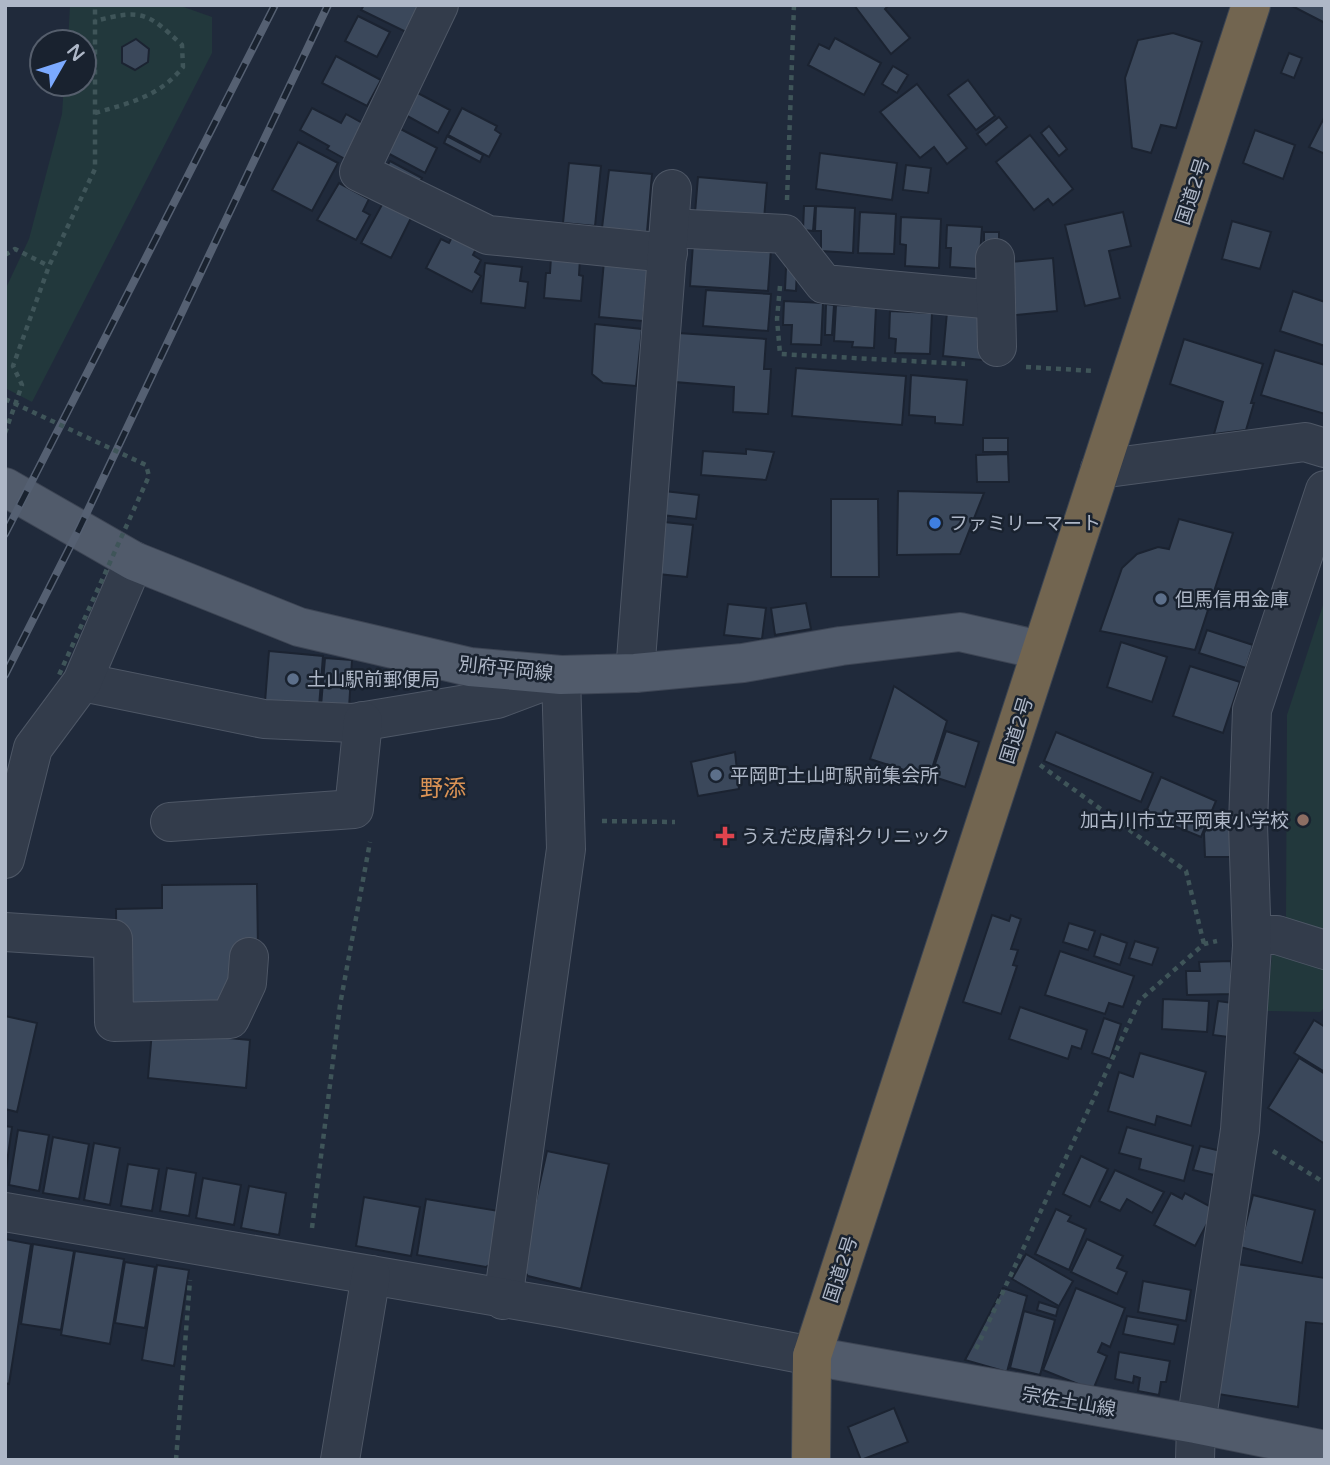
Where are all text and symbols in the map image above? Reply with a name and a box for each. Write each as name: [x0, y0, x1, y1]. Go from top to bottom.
north arrow: [28, 28, 98, 98]
text: N: [62, 40, 89, 66]
street label: 国道2号: [1172, 155, 1214, 227]
place label: ファミリーマート: [949, 513, 1101, 535]
marker: ファミリーマート: [927, 515, 943, 531]
place label: 但馬信用金庫: [1175, 589, 1289, 611]
marker: 但馬信用金庫: [1153, 591, 1169, 607]
street label: 別府平岡線: [457, 653, 554, 685]
place label: 土山駅前郵便局: [307, 669, 440, 691]
marker: 土山駅前郵便局: [285, 671, 301, 687]
street label: 国道2号: [996, 694, 1038, 766]
place label: 平岡町土山町駅前集会所: [730, 765, 939, 787]
marker: 平岡町土山町駅前集会所: [708, 767, 724, 783]
district label: 野添: [420, 775, 466, 803]
place label: 加古川市立平岡東小学校: [1080, 810, 1289, 832]
marker: 加古川市立平岡東小学校: [1295, 812, 1311, 828]
marker: うえだ皮膚科クリニック: [715, 826, 735, 846]
place label: うえだ皮膚科クリニック: [741, 826, 950, 848]
street label: 国道2号: [820, 1233, 862, 1305]
street label: 宗佐土山線: [1020, 1383, 1118, 1421]

